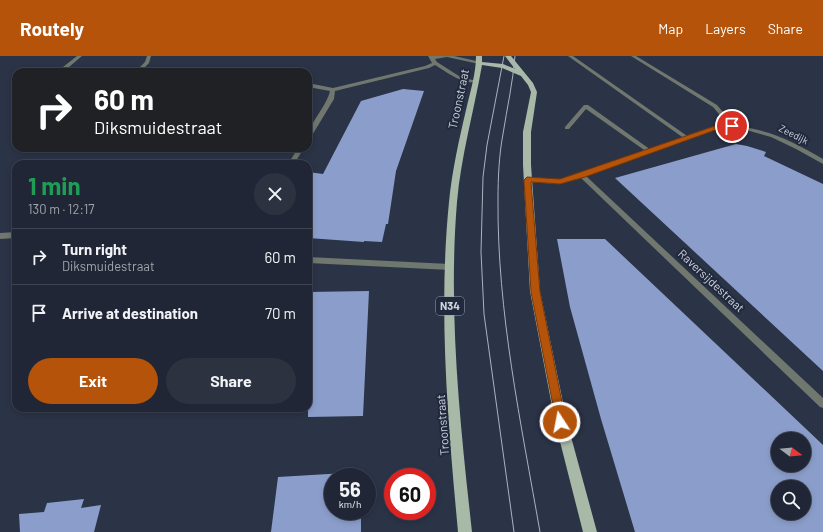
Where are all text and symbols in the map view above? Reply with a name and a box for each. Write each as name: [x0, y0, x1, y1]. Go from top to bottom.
text: Routely: [20, 17, 84, 40]
text: Map: [658, 20, 683, 37]
text: Layers: [705, 20, 746, 37]
text: Share: [768, 20, 803, 37]
street label: Troonstraat: [445, 67, 471, 130]
text: 60 m: [94, 82, 154, 116]
icon: right: [28, 84, 80, 136]
pin: [715, 109, 749, 143]
icon: arrive: [721, 115, 743, 137]
text: Diksmuidestraat: [94, 116, 222, 138]
street label: Zeedijk: [777, 121, 811, 147]
text: 1 min: [28, 171, 81, 200]
button: close: [254, 173, 296, 215]
text: 130 m · 12:17: [28, 201, 95, 217]
text: Turn right: [62, 240, 127, 258]
icon: right: [28, 246, 50, 268]
street label: Raversijdestraat: [676, 246, 748, 314]
text: 60 m: [264, 248, 296, 266]
text: Diksmuidestraat: [62, 258, 155, 274]
road number: N34: [436, 297, 464, 315]
icon: arrive: [28, 302, 50, 324]
text: Arrive at destination: [62, 304, 198, 322]
text: 70 m: [265, 304, 296, 322]
button: Exit: [28, 358, 158, 404]
button: Share: [166, 358, 296, 404]
street label: Troonstraat: [433, 394, 451, 456]
position arrow: [539, 401, 581, 443]
north arrow: [771, 432, 811, 472]
map controls: [771, 432, 811, 520]
speed limit sign: 60: [384, 468, 436, 520]
text: 56: [339, 477, 361, 501]
button: search: [771, 480, 811, 520]
text: km/h: [339, 498, 361, 510]

